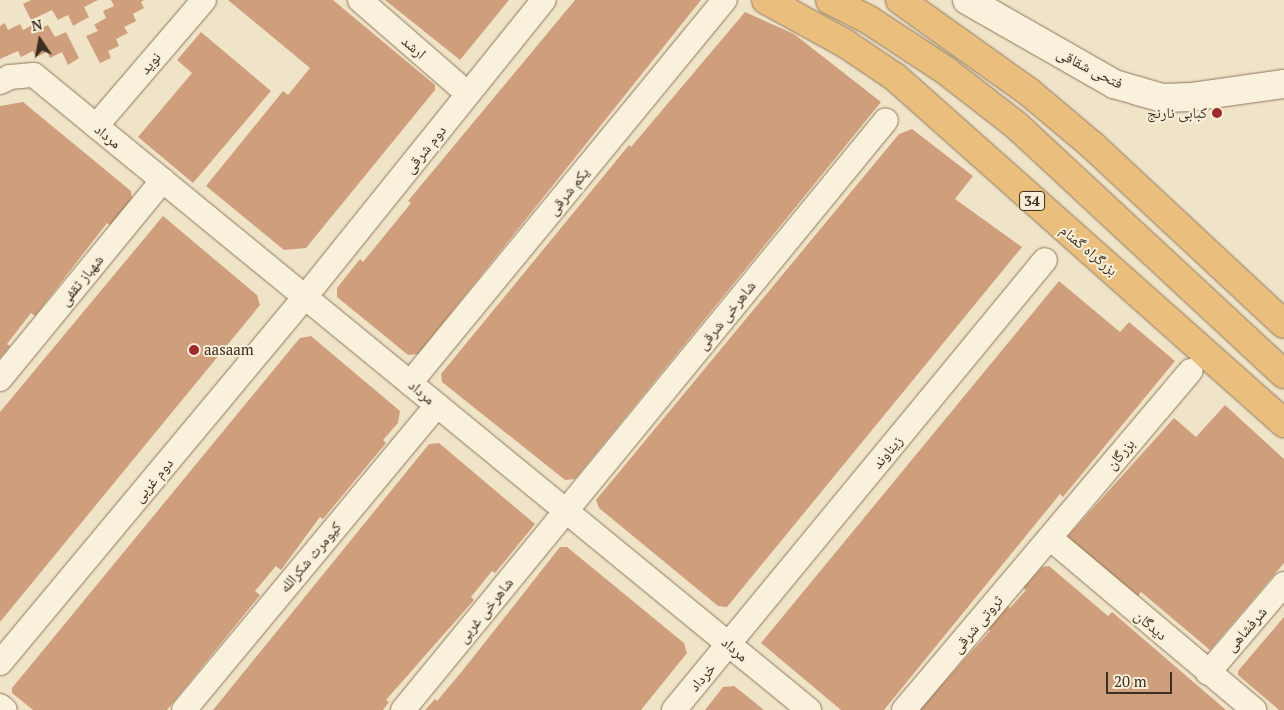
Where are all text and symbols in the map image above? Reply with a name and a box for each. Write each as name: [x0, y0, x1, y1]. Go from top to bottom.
text: N: [30, 14, 44, 35]
north arrow: [15, 15, 65, 65]
street label: ارشد: [398, 32, 430, 62]
street label: فتحی شقاقی: [1054, 44, 1126, 92]
street label: نوید: [136, 48, 164, 78]
place label: کبابی نارنج: [1147, 104, 1207, 122]
marker: کبابی نارنج: [1211, 107, 1223, 119]
street label: مرداد: [91, 120, 125, 152]
street label: دوم شرقی: [400, 121, 450, 177]
street label: یکم شرقی: [543, 164, 593, 218]
road number: 34: [1018, 190, 1046, 212]
street label: بزرگراه گمنام: [1057, 221, 1121, 279]
street label: شهباز ثقفی: [55, 251, 107, 309]
street label: شاهرخی شرقی: [693, 277, 759, 353]
place label: aasaam: [204, 341, 254, 359]
marker: aasaam: [188, 344, 200, 356]
street label: مرداد: [405, 376, 439, 408]
street label: زیناوند: [868, 432, 906, 472]
street label: بزرگان: [1102, 435, 1138, 473]
street label: دوم غربی: [129, 454, 177, 506]
street label: کیومرث شکرالله: [275, 518, 345, 596]
street label: شاهرخی غربی: [453, 574, 517, 646]
street label: ثروتی شرقی: [948, 591, 1006, 657]
street label: شرفشاهی: [1222, 603, 1270, 655]
street label: دیدگان: [1131, 606, 1171, 644]
street label: مرداد: [718, 633, 752, 665]
street label: خرداد: [685, 659, 719, 695]
scale bar: [1109, 662, 1175, 694]
text: 20 m: [1114, 671, 1147, 691]

